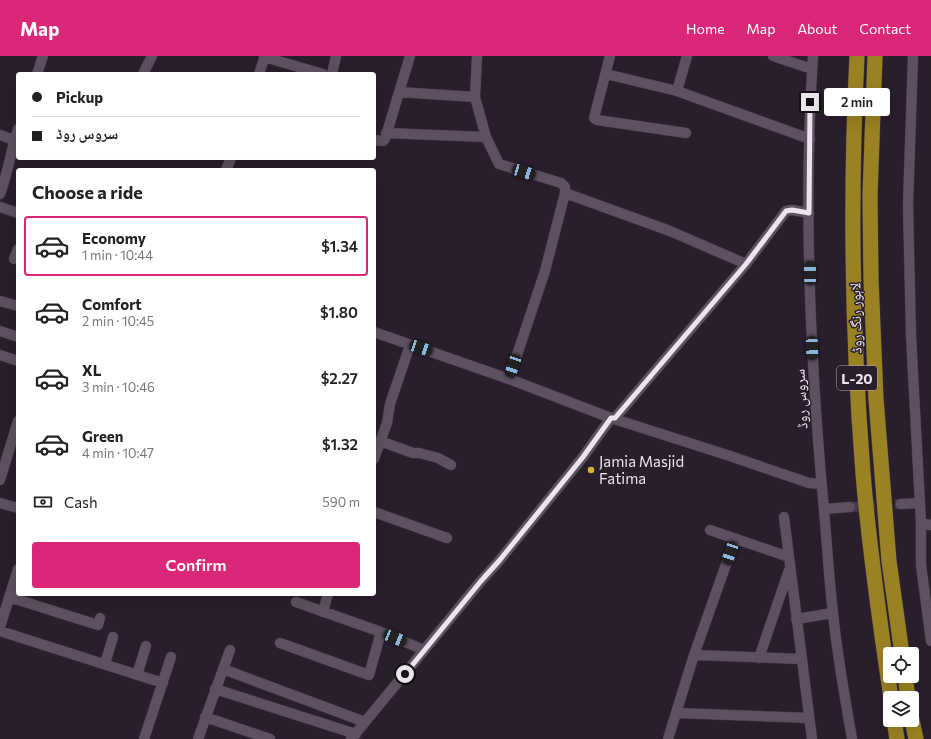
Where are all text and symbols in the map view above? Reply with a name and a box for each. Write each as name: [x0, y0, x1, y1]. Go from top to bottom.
text: Map: [20, 17, 59, 40]
text: Home: [686, 20, 725, 37]
text: Map: [747, 20, 775, 37]
text: About: [797, 20, 837, 37]
text: Contact: [859, 20, 911, 37]
text: Pickup: [56, 88, 103, 106]
callout: 2 min: [824, 88, 890, 116]
route end: [801, 93, 819, 111]
text: 2 min: [841, 94, 873, 110]
text: سروس روڈ: [56, 124, 118, 142]
car: [511, 163, 537, 181]
text: Choose a ride: [32, 181, 143, 203]
icon: car: [34, 228, 70, 264]
text: Economy: [82, 229, 146, 247]
text: $1.34: [321, 237, 358, 255]
text: 1 min · 10:44: [82, 247, 153, 263]
car: [804, 261, 816, 285]
street label: لاہور رنگ روڈ: [845, 282, 866, 354]
icon: car: [34, 294, 70, 330]
text: Comfort: [82, 295, 142, 313]
text: $1.80: [320, 303, 358, 321]
text: 2 min · 10:45: [82, 313, 154, 329]
car: [806, 336, 818, 360]
car: [408, 339, 434, 357]
car: [503, 353, 523, 379]
icon: car: [34, 360, 70, 396]
text: XL: [82, 361, 101, 379]
road number: L-20: [837, 366, 877, 390]
street label: سروس روڈ: [789, 368, 813, 429]
text: $2.27: [321, 369, 358, 387]
text: 3 min · 10:46: [82, 379, 155, 395]
icon: car: [34, 426, 70, 462]
text: Green: [82, 427, 123, 445]
text: $1.32: [322, 435, 358, 453]
text: 4 min · 10:47: [82, 445, 154, 461]
place label: Jamia Masjid Fatima: [599, 452, 684, 487]
marker: Jamia Masjid Fatima: [586, 465, 596, 475]
icon: cash: [32, 491, 54, 513]
text: Cash: [64, 493, 98, 511]
text: 590 m: [322, 494, 360, 510]
car: [720, 540, 740, 566]
button: Confirm: [32, 542, 360, 588]
car: [382, 628, 408, 648]
map controls: [883, 647, 919, 727]
button: locate: [883, 647, 919, 683]
route start: [396, 665, 414, 683]
button: layers: [883, 691, 919, 727]

